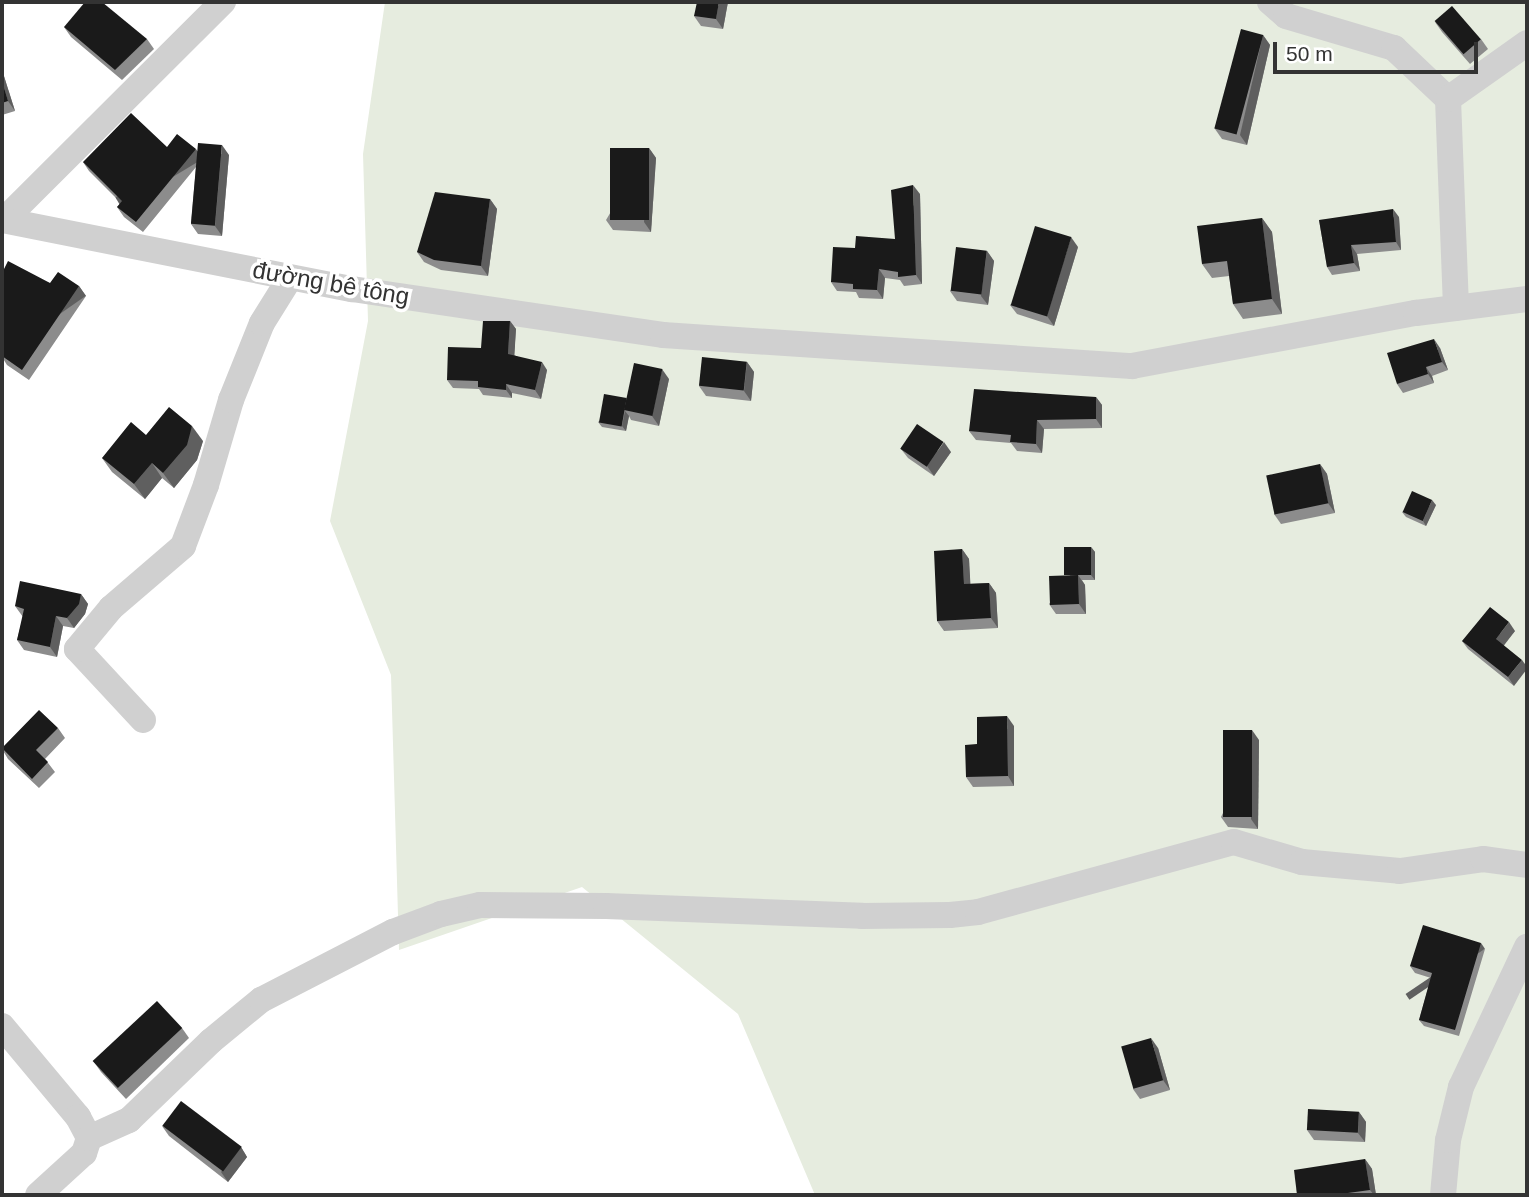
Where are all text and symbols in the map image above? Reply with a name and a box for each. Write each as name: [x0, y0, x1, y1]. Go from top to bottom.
scale bar: [1277, 28, 1482, 72]
text: 50 m: [1286, 42, 1333, 65]
street label: đường bê tông: [250, 255, 412, 311]

